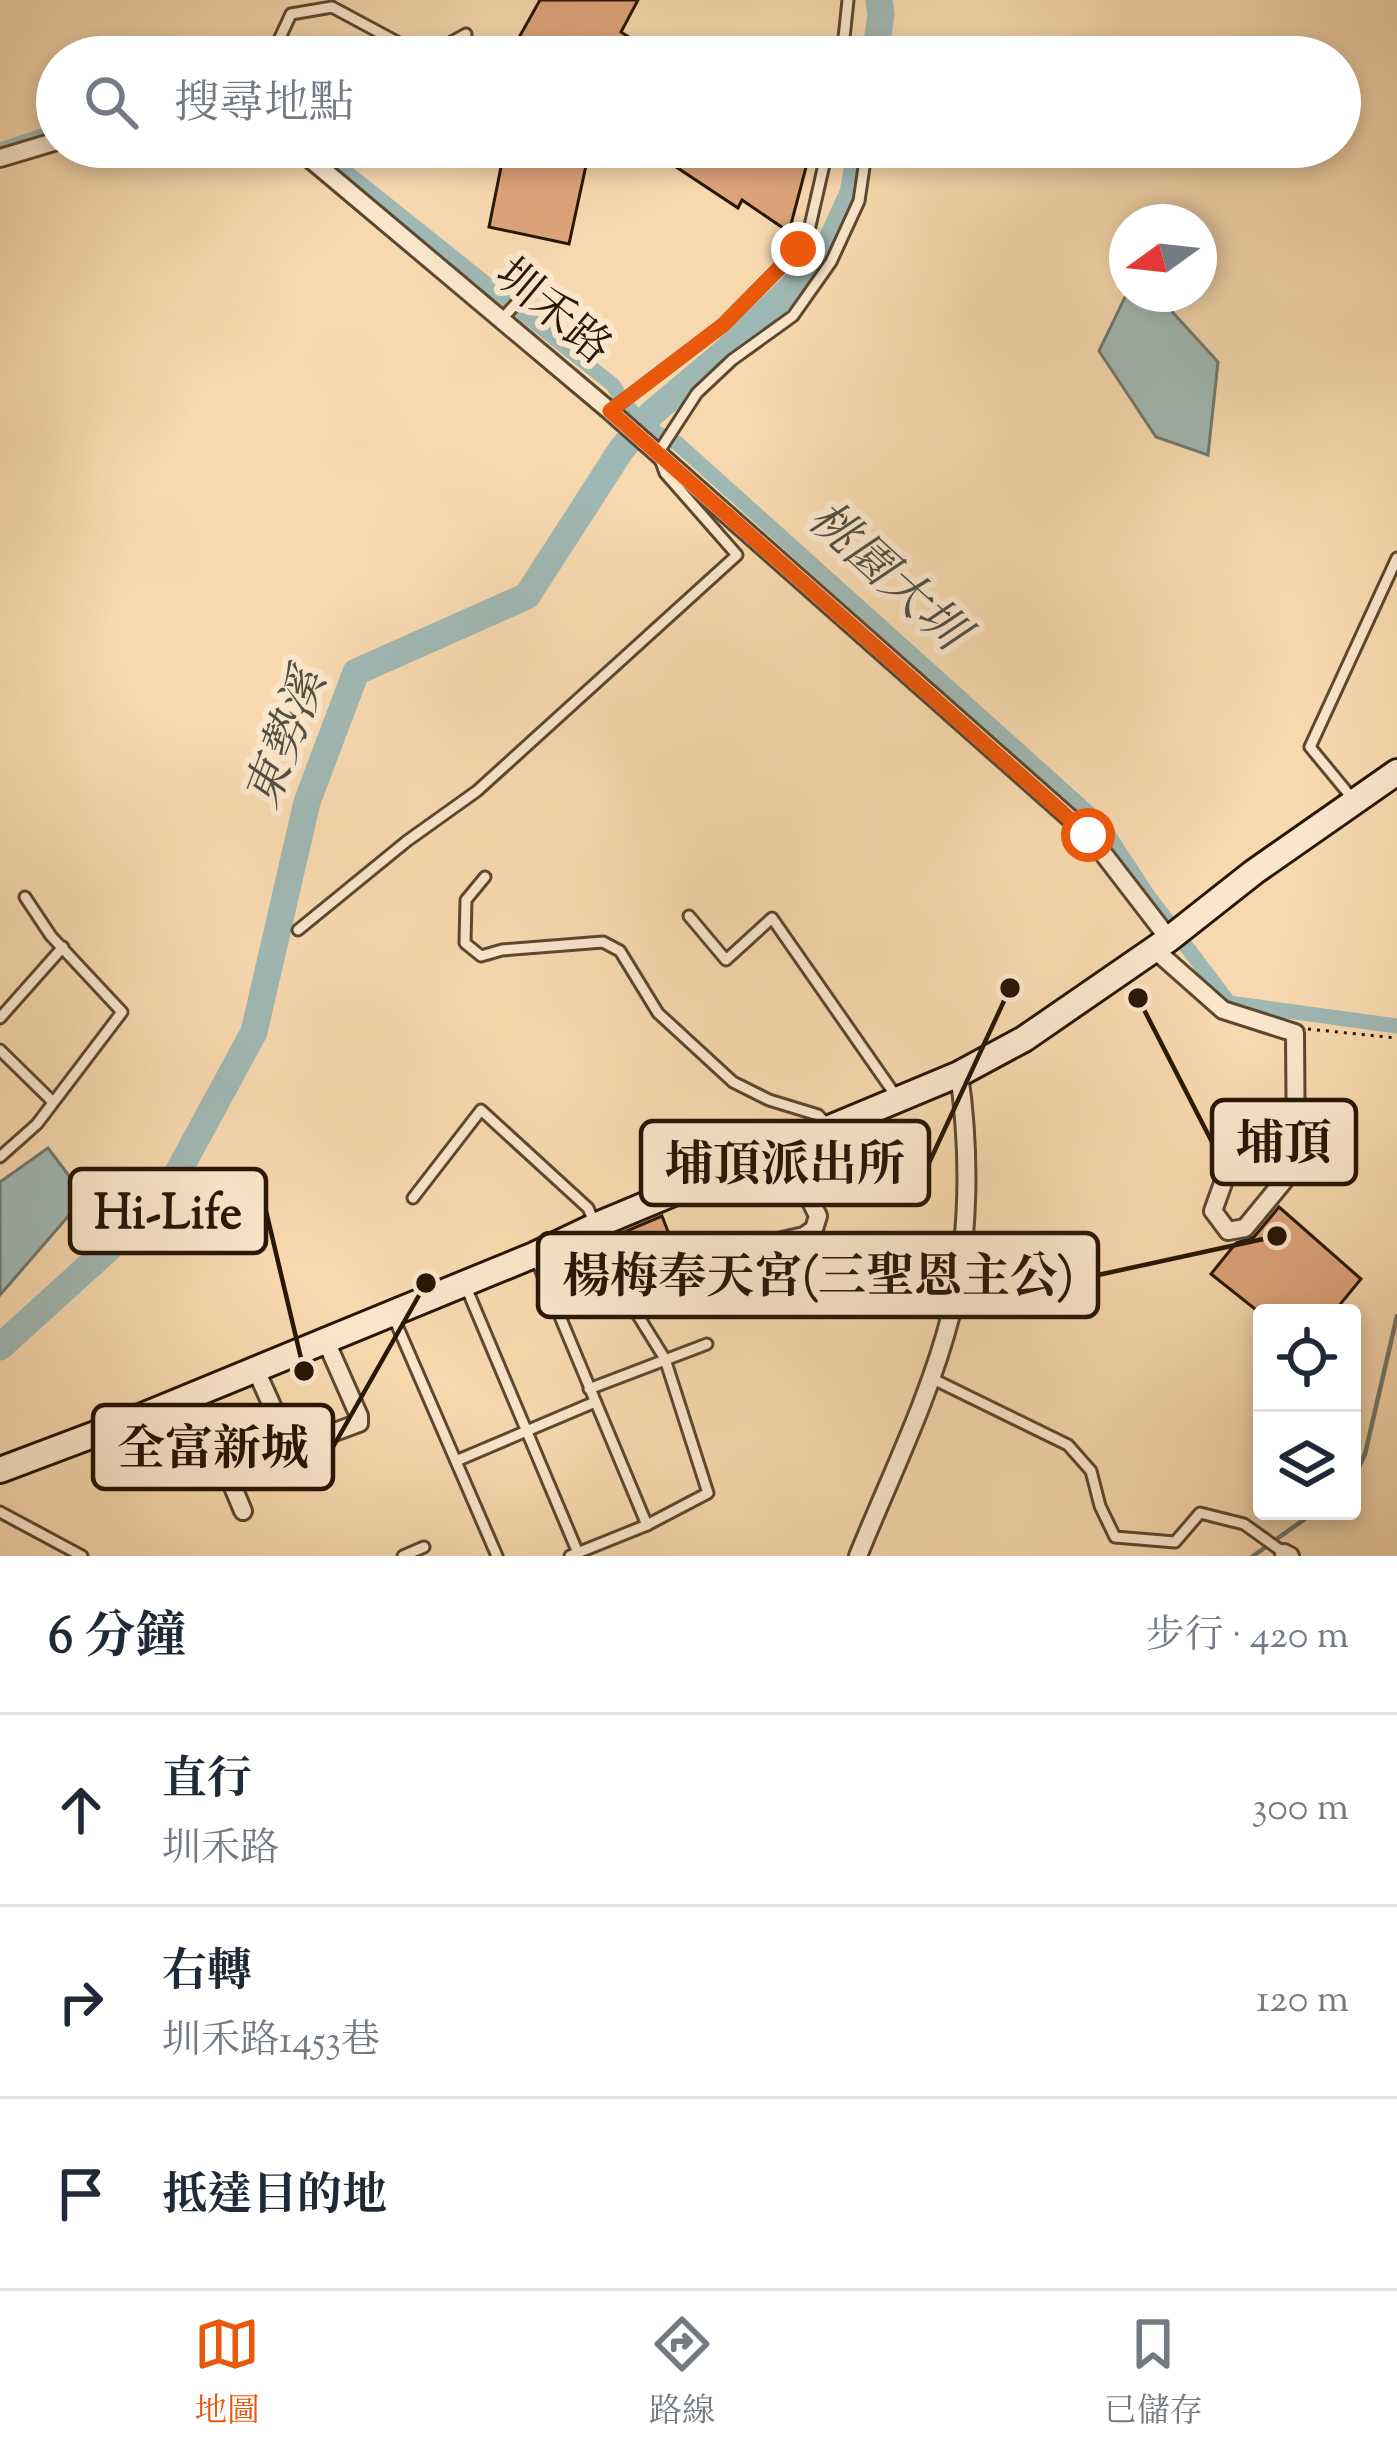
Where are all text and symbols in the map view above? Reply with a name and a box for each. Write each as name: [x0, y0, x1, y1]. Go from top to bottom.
search box: [36, 36, 1361, 168]
icon: search: [78, 69, 144, 135]
text: 搜尋地點: [174, 74, 354, 139]
north arrow: [1109, 204, 1217, 312]
route end: [771, 222, 825, 276]
street label: 圳禾路: [478, 246, 624, 382]
water label: 桃園大圳: [791, 488, 985, 673]
water label: 東勢溪: [231, 656, 349, 820]
route start: [1061, 808, 1115, 862]
callout: 埔頂: [1212, 1100, 1356, 1184]
text: 埔頂: [1236, 1113, 1332, 1182]
callout: 埔頂派出所: [641, 1121, 929, 1205]
text: 埔頂派出所: [665, 1134, 905, 1203]
callout: Hi-Life: [70, 1169, 266, 1253]
text: Hi-Life: [94, 1182, 242, 1251]
callout: 楊梅奉天宮(三聖恩主公): [538, 1233, 1098, 1317]
text: 楊梅奉天宮(三聖恩主公): [562, 1246, 1074, 1315]
map controls: [1253, 1304, 1361, 1520]
button: locate: [1253, 1304, 1361, 1412]
callout: 全富新城: [93, 1405, 333, 1489]
button: layers: [1253, 1412, 1361, 1520]
text: 全富新城: [117, 1418, 309, 1487]
text: 6 分鐘: [48, 1603, 186, 1676]
text: 步行 · 420 m: [1145, 1610, 1349, 1666]
text: 直行: [162, 1750, 252, 1815]
icon: ahead: [48, 1777, 114, 1843]
text: 300 m: [1252, 1782, 1349, 1838]
text: 圳禾路: [162, 1823, 279, 1879]
text: 右轉: [162, 1942, 252, 2007]
icon: right: [48, 1969, 114, 2035]
text: 120 m: [1256, 1974, 1349, 2030]
text: 圳禾路1453巷: [162, 2015, 380, 2071]
icon: arrive: [48, 2161, 114, 2227]
text: 抵達目的地: [162, 2166, 387, 2231]
tab: 地圖: [194, 2311, 260, 2437]
tab: 路線: [649, 2311, 715, 2437]
tab: 已儲存: [1104, 2311, 1203, 2437]

